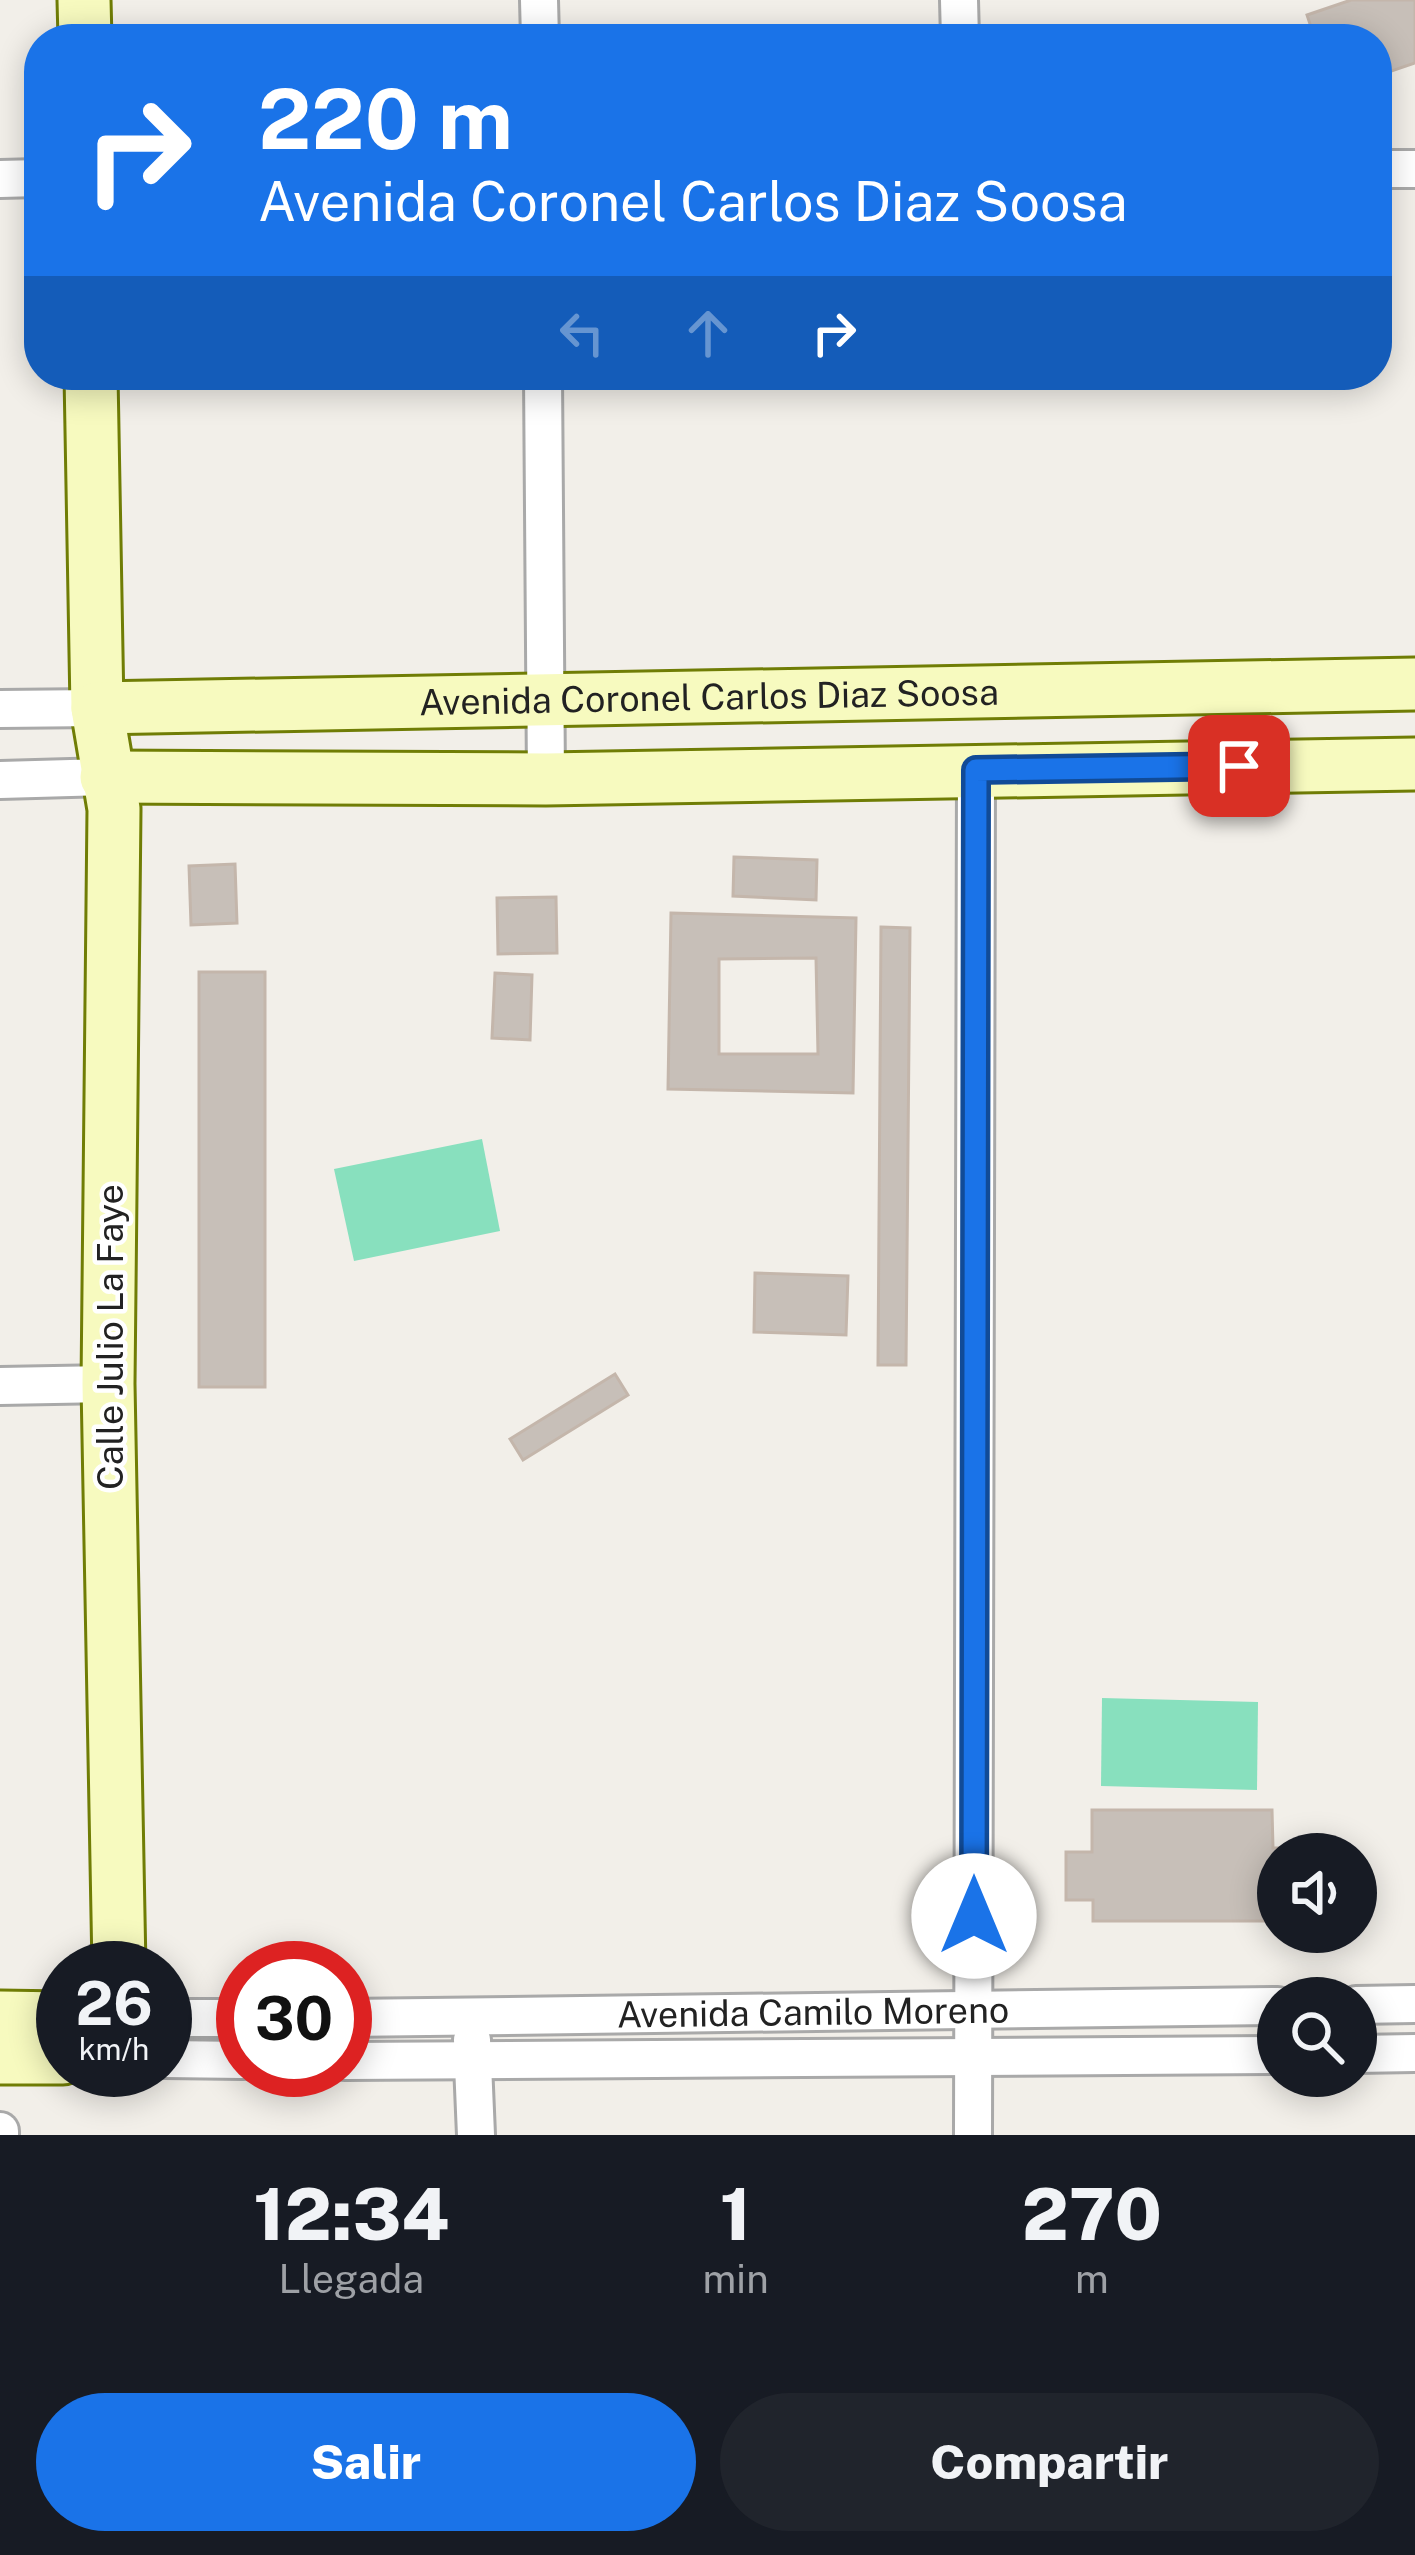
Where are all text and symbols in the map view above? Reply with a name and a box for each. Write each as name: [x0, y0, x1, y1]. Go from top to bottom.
text: 220 m: [258, 69, 513, 168]
icon: right: [60, 72, 216, 228]
text: Avenida Coronel Carlos Diaz Soosa: [258, 170, 1128, 233]
icon: left: [549, 300, 615, 366]
icon: ahead: [675, 300, 741, 366]
icon: right: [801, 300, 867, 366]
street label: Avenida Coronel Carlos Diaz Soosa: [419, 671, 999, 723]
pin: [1188, 715, 1290, 817]
icon: arrive: [1206, 733, 1272, 799]
street label: Calle Julio La Faye: [89, 1184, 131, 1490]
map controls: [1257, 1833, 1377, 2097]
button: sound: [1257, 1833, 1377, 1953]
position arrow: [911, 1853, 1037, 1979]
speed limit sign: 30: [216, 1941, 372, 2097]
text: 26: [75, 1968, 153, 2039]
button: search: [1257, 1977, 1377, 2097]
street label: Avenida Camilo Moreno: [616, 1988, 1009, 2036]
text: km/h: [79, 2031, 149, 2067]
text: 12:34: [253, 2172, 449, 2256]
text: 1: [720, 2172, 751, 2256]
text: 270: [1022, 2172, 1162, 2256]
text: Llegada: [279, 2256, 424, 2302]
text: min: [703, 2256, 769, 2302]
text: m: [1075, 2256, 1109, 2302]
button: Salir: [36, 2393, 696, 2531]
button: Compartir: [720, 2393, 1379, 2531]

